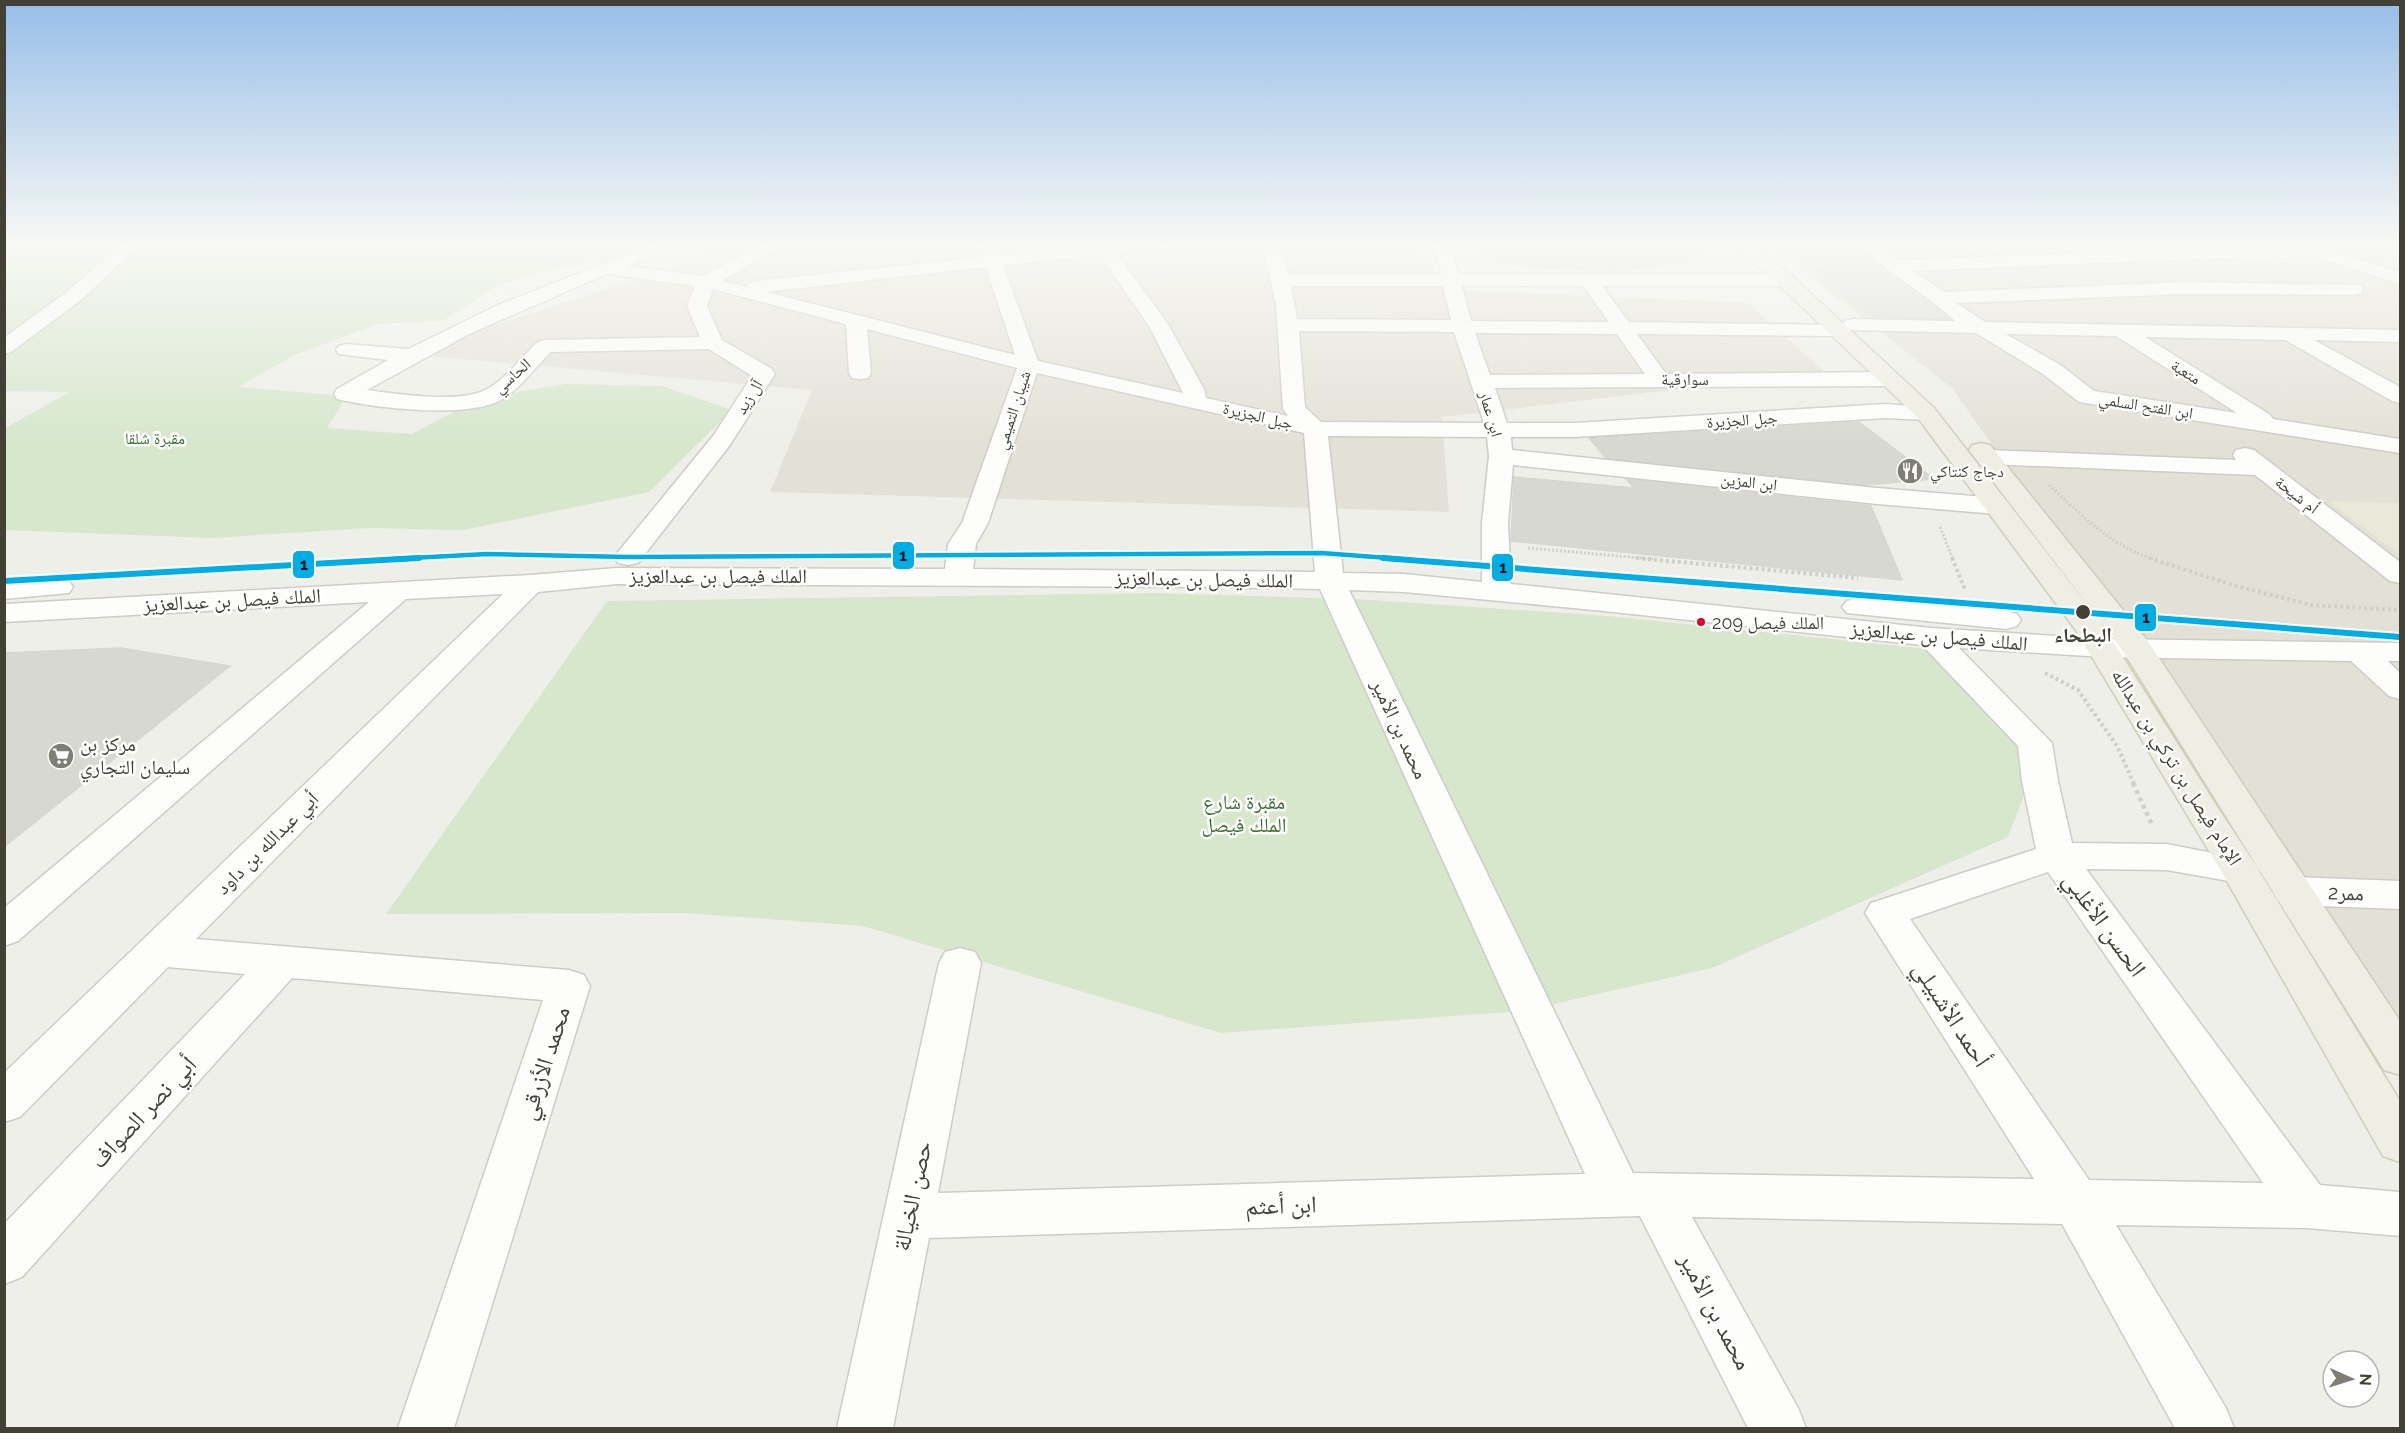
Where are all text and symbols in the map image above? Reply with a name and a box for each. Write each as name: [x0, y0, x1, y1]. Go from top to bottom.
street label: الحاسي: [490, 354, 537, 400]
street label: متعبة: [2168, 356, 2204, 388]
street label: شيبان التميمي: [991, 368, 1038, 453]
street label: سوارقية: [1661, 370, 1709, 389]
street label: آل زيد: [731, 376, 768, 418]
street label: ابن عمار: [1474, 388, 1507, 439]
street label: ابن الفتح السلمي: [2097, 389, 2194, 426]
street label: جبل الجزيرة: [1221, 399, 1295, 434]
street label: جبل الجزيرة: [1706, 408, 1778, 433]
park label: مقبرة شلقا: [125, 429, 185, 448]
restaurant icon: دجاج كنتاكي: [1895, 456, 1925, 486]
place label: دجاج كنتاكي: [1930, 462, 2004, 484]
street label: ابن المزين: [1720, 470, 1778, 495]
street label: أم شيحة: [2271, 472, 2323, 519]
line badge: 1: [892, 541, 915, 570]
text: 1: [899, 546, 907, 565]
line badge: 1: [292, 550, 315, 579]
line badge: 1: [1491, 553, 1514, 582]
text: 1: [300, 555, 308, 574]
text: 1: [1499, 558, 1507, 577]
street label: الملك فيصل بن عبدالعزيز: [628, 564, 807, 588]
street label: الملك فيصل بن عبدالعزيز: [1114, 565, 1293, 593]
street label: الملك فيصل بن عبدالعزيز: [141, 583, 322, 617]
marker: البطحاء: [2074, 603, 2092, 621]
line badge: 1: [2134, 603, 2157, 632]
text: 1: [2142, 608, 2150, 627]
place label: الملك فيصل 209: [1712, 612, 1824, 634]
marker: الملك فيصل 209: [1695, 616, 1707, 628]
street label: الملك فيصل بن عبدالعزيز: [1848, 616, 2029, 656]
place label: البطحاء: [2054, 623, 2112, 647]
street label: الإمام فيصل بن تركي بن عبدالله: [2103, 664, 2247, 872]
street label: محمد بن الأمير: [1366, 674, 1434, 783]
place label: مركز بن سليمان التجاري: [80, 732, 190, 783]
supermarket icon: مركز بن سليمان التجاري: [46, 741, 76, 771]
street label: أبي عبدالله بن داود: [211, 787, 326, 902]
park label: مقبرة شارع الملك فيصل: [1202, 790, 1286, 837]
street label: الحسن الأغلبي: [2053, 866, 2153, 985]
street label: ممر2: [2328, 880, 2364, 906]
street label: أحمد الأشبيلي: [1903, 956, 1997, 1075]
street label: محمد الأزرقي: [512, 1003, 581, 1125]
street label: أبي نصر الصواف: [84, 1050, 206, 1178]
street label: حصن الخيالة: [886, 1138, 938, 1254]
street label: ابن أعثم: [1245, 1189, 1317, 1223]
street label: محمد بن الأمير: [1673, 1247, 1759, 1375]
north arrow: [2321, 1349, 2381, 1409]
text: N: [2356, 1373, 2375, 1386]

